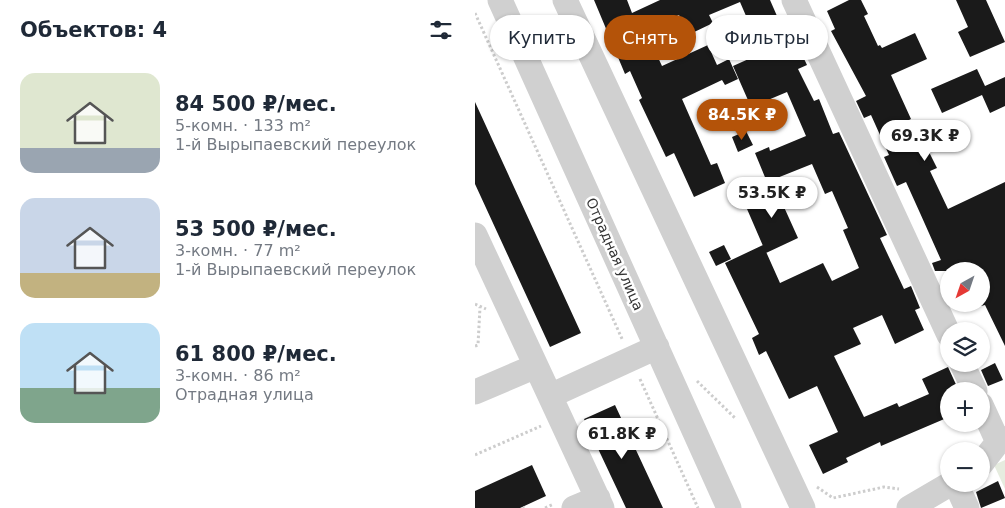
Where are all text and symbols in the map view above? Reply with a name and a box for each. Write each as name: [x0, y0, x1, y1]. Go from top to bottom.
chip: Купить: [490, 15, 594, 60]
chip: Снять: [604, 15, 696, 60]
chip: Фильтры: [706, 15, 828, 60]
icon: filters: [427, 16, 455, 44]
text: Объектов: 4: [20, 18, 167, 42]
text: 84 500 ₽/мес.: [175, 92, 337, 116]
icon: home: [60, 93, 120, 153]
pin: 84.5K ₽: [696, 98, 788, 141]
text: 84.5K ₽: [708, 105, 776, 124]
text: 5-комн. · 133 m²: [175, 116, 311, 135]
pin: 69.3K ₽: [879, 120, 971, 162]
text: 69.3K ₽: [891, 126, 959, 145]
text: 1-й Вырыпаевский переулок: [175, 135, 416, 154]
pin: 53.5K ₽: [726, 176, 818, 219]
text: 53.5K ₽: [738, 183, 806, 202]
street label: Отрадная улица: [583, 195, 647, 313]
text: 53 500 ₽/мес.: [175, 217, 337, 241]
icon: home: [60, 218, 120, 278]
text: 3-комн. · 77 m²: [175, 241, 301, 260]
text: 1-й Вырыпаевский переулок: [175, 260, 416, 279]
north arrow: [940, 262, 990, 312]
map controls: [940, 262, 990, 492]
button: layers: [940, 322, 990, 372]
text: 61 800 ₽/мес.: [175, 342, 337, 366]
icon: home: [60, 343, 120, 403]
text: 3-комн. · 86 m²: [175, 366, 301, 385]
button: +: [940, 382, 990, 432]
text: Отрадная улица: [175, 385, 314, 404]
pin: 61.8K ₽: [576, 418, 668, 460]
text: 61.8K ₽: [588, 424, 656, 443]
button: −: [940, 442, 990, 492]

